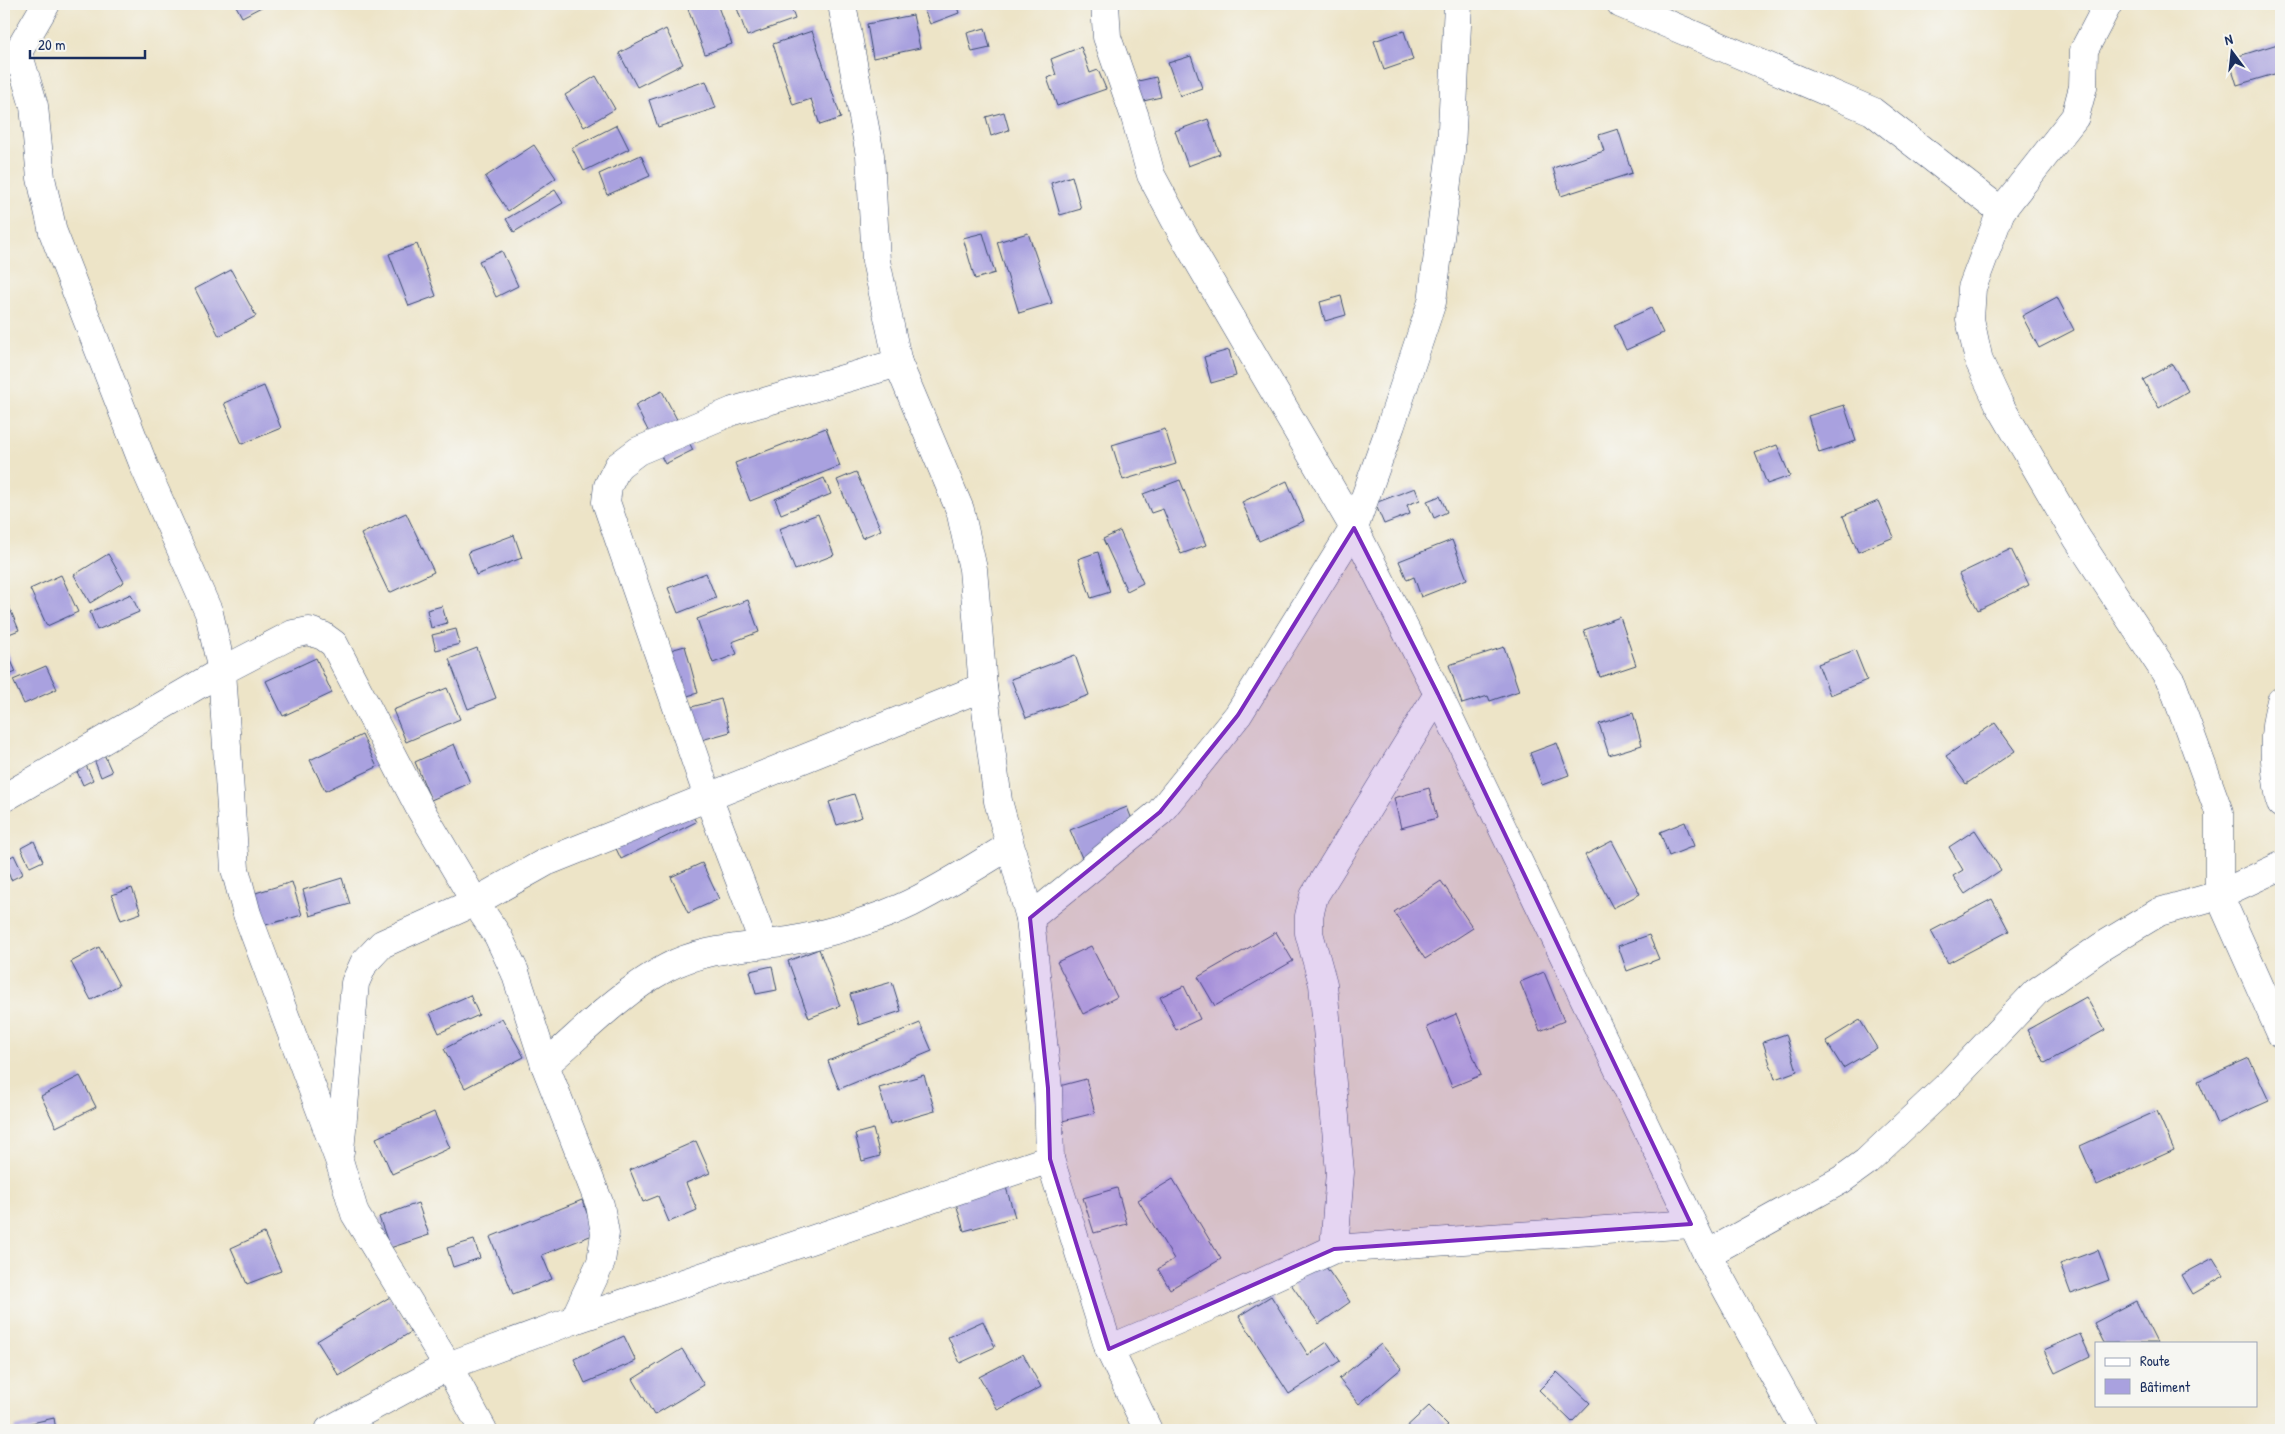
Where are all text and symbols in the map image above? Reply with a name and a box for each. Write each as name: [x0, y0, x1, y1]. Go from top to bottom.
scale bar: [30, 28, 145, 60]
north arrow: [2208, 28, 2258, 78]
text: N: [2222, 29, 2235, 49]
text: 20 m: [38, 34, 65, 55]
legend: [2095, 1342, 2258, 1406]
text: Route: [2140, 1350, 2170, 1371]
text: Bâtiment: [2140, 1376, 2191, 1397]

